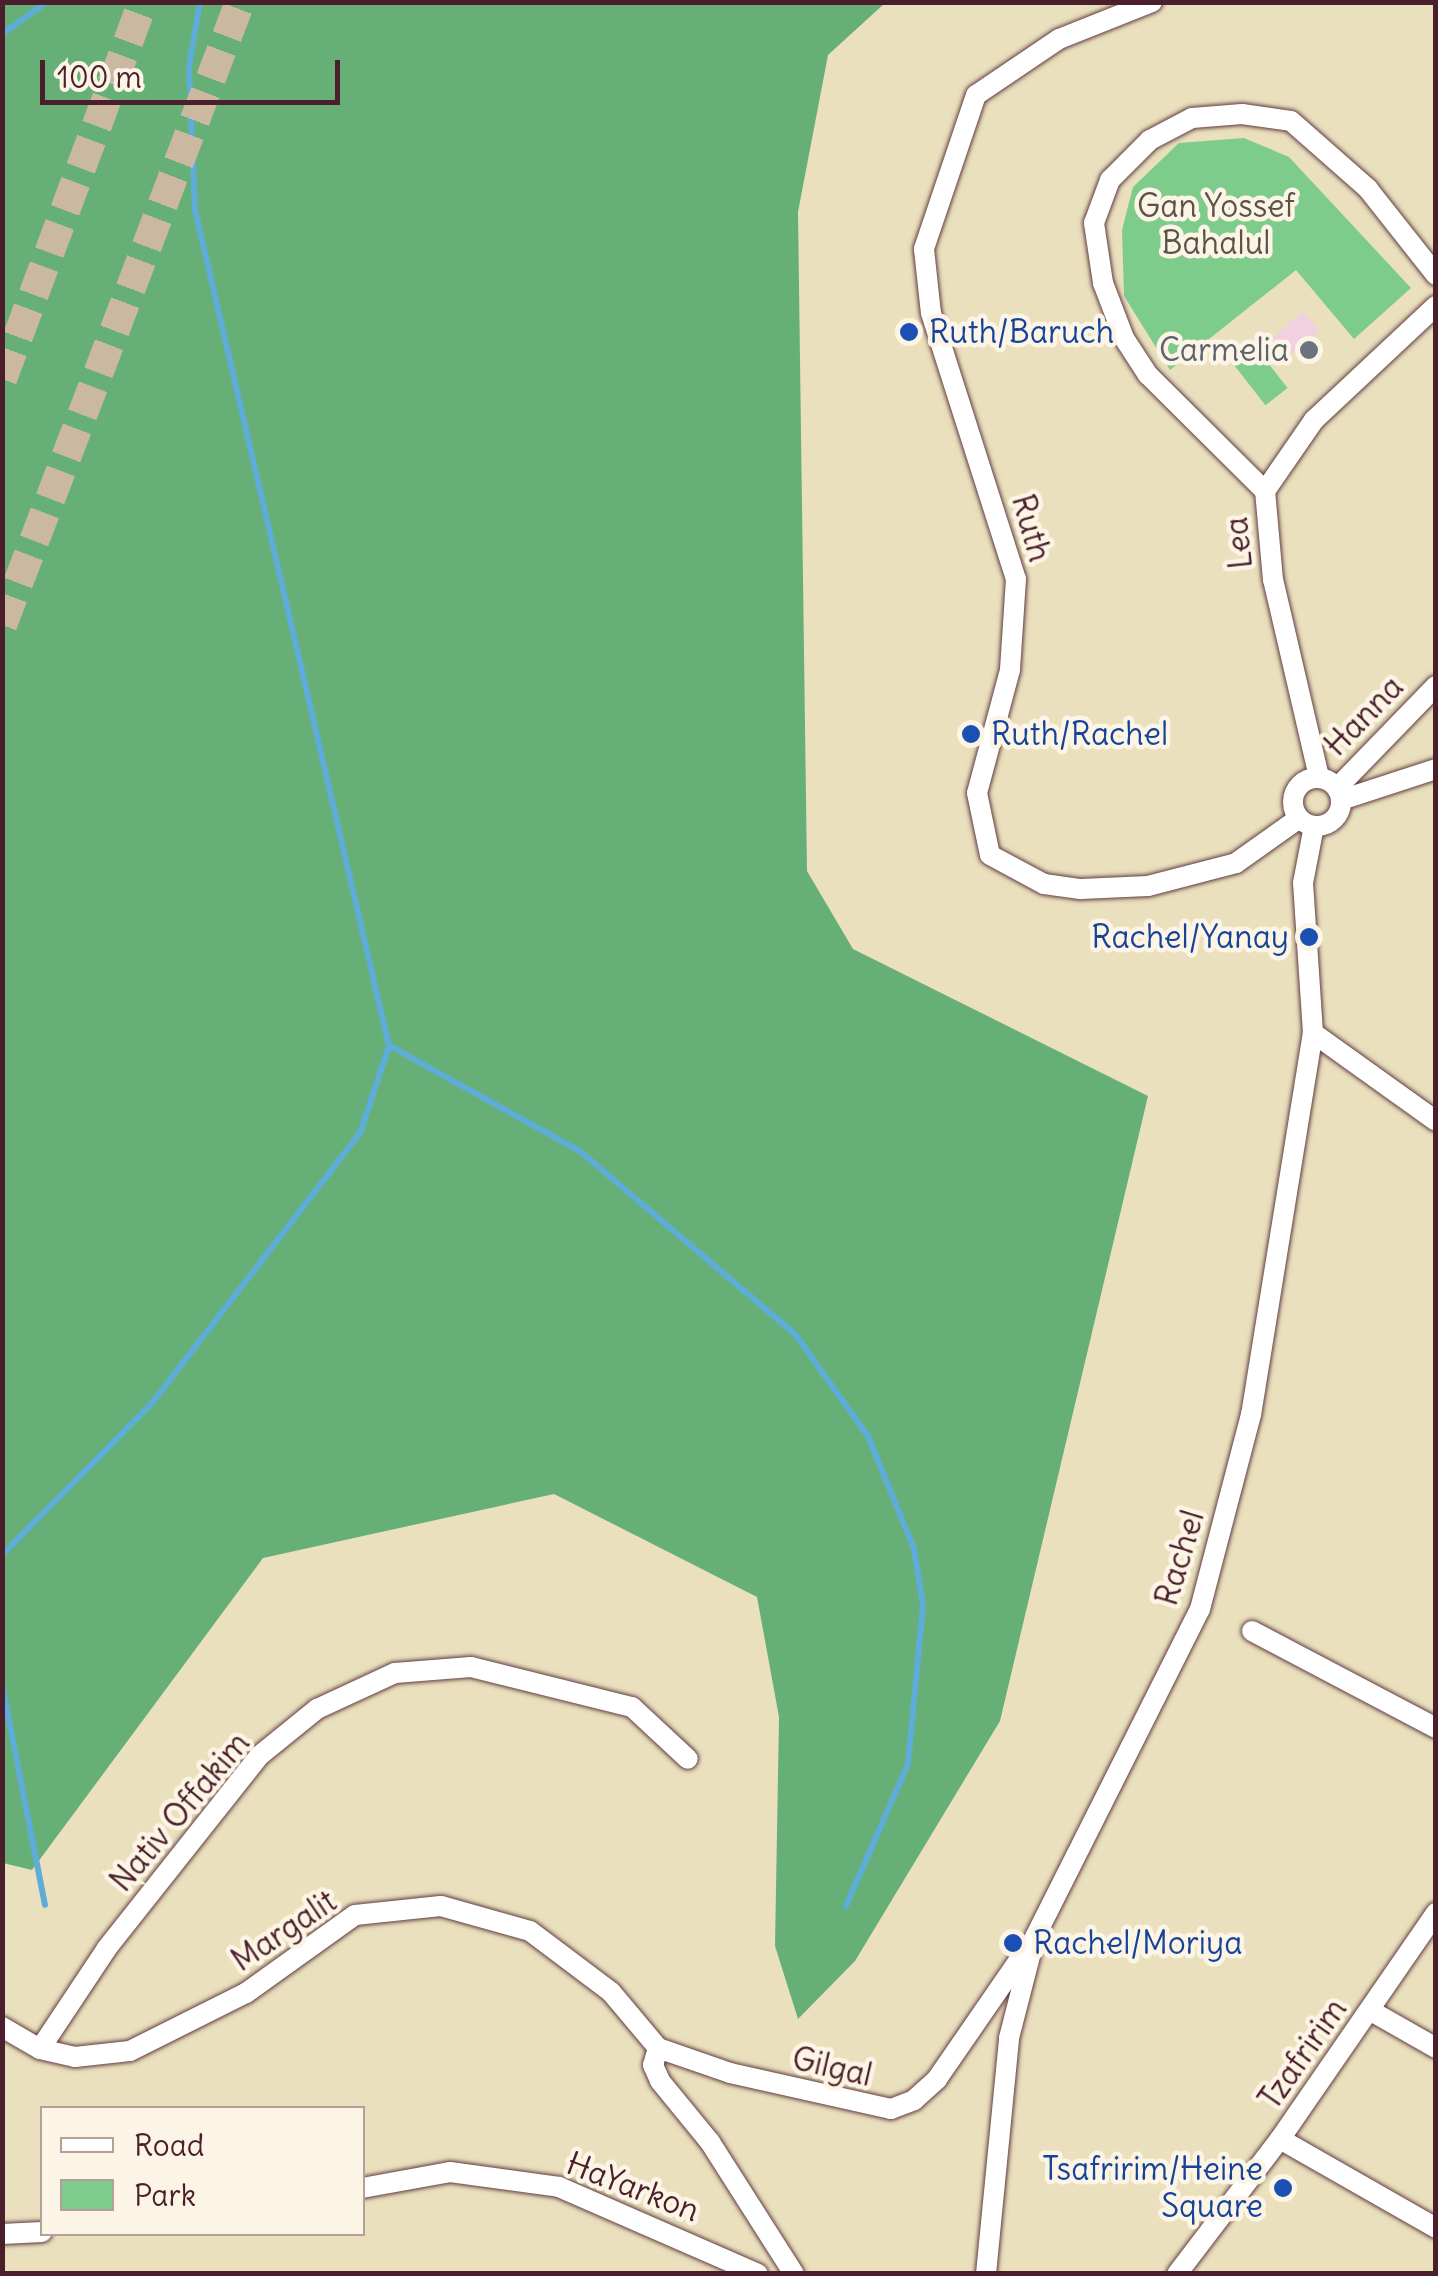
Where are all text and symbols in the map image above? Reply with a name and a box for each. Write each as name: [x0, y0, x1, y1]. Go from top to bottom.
scale bar: [45, 40, 345, 102]
text: 100 m: [57, 58, 142, 96]
park label: Gan Yossef Bahalul: [1137, 188, 1295, 263]
place label: Ruth/Baruch: [929, 313, 1114, 351]
marker: Ruth/Baruch: [898, 321, 920, 343]
place label: Carmelia: [1159, 331, 1289, 369]
marker: Carmelia: [1298, 339, 1320, 361]
street label: Ruth: [1003, 490, 1059, 566]
street label: Lea: [1217, 515, 1261, 571]
street label: Hanna: [1317, 668, 1411, 764]
place label: Ruth/Rachel: [991, 715, 1168, 753]
marker: Ruth/Rachel: [960, 723, 982, 745]
place label: Rachel/Yanay: [1091, 918, 1289, 956]
marker: Rachel/Yanay: [1298, 926, 1320, 948]
street label: Rachel: [1147, 1506, 1213, 1610]
street label: Nativ Offakim: [102, 1724, 258, 1900]
street label: Margalit: [224, 1882, 344, 1980]
place label: Rachel/Moriya: [1033, 1924, 1242, 1962]
marker: Rachel/Moriya: [1002, 1932, 1024, 1954]
street label: Tzafririm: [1251, 1991, 1355, 2117]
street label: Gilgal: [788, 2039, 876, 2095]
legend: [40, 2106, 365, 2236]
text: Road: [134, 2126, 204, 2164]
street label: HaYarkon: [561, 2144, 705, 2230]
place label: Tsafririm/Heine Square: [1042, 2151, 1263, 2226]
text: Park: [134, 2176, 196, 2214]
marker: Tsafririm/Heine Square: [1272, 2177, 1294, 2199]

